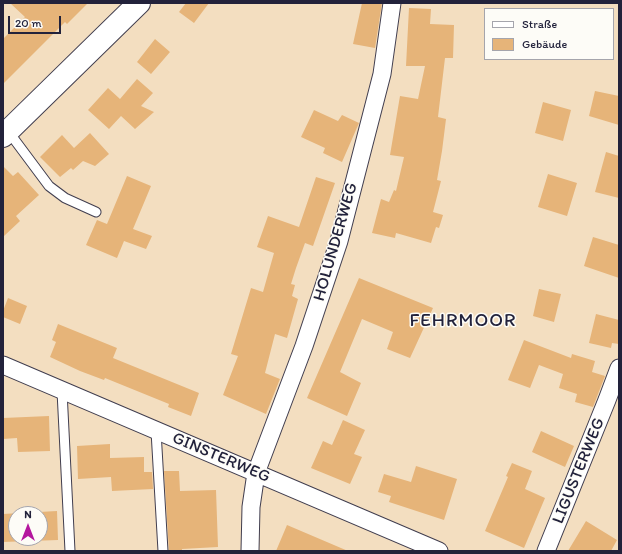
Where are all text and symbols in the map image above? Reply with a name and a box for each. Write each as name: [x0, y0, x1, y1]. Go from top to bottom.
scale bar: [10, 8, 63, 34]
legend: [484, 8, 614, 60]
text: 20 m: [15, 16, 42, 30]
text: Straße: [522, 17, 557, 31]
text: Gebäude: [522, 37, 567, 51]
street label: HOLUNDERWEG: [309, 180, 363, 304]
district label: FEHRMOOR: [409, 310, 517, 332]
street label: LIGUSTERWEG: [548, 415, 610, 527]
street label: GINSTERWEG: [169, 428, 273, 488]
north arrow: [8, 506, 48, 546]
text: N: [24, 508, 32, 521]

